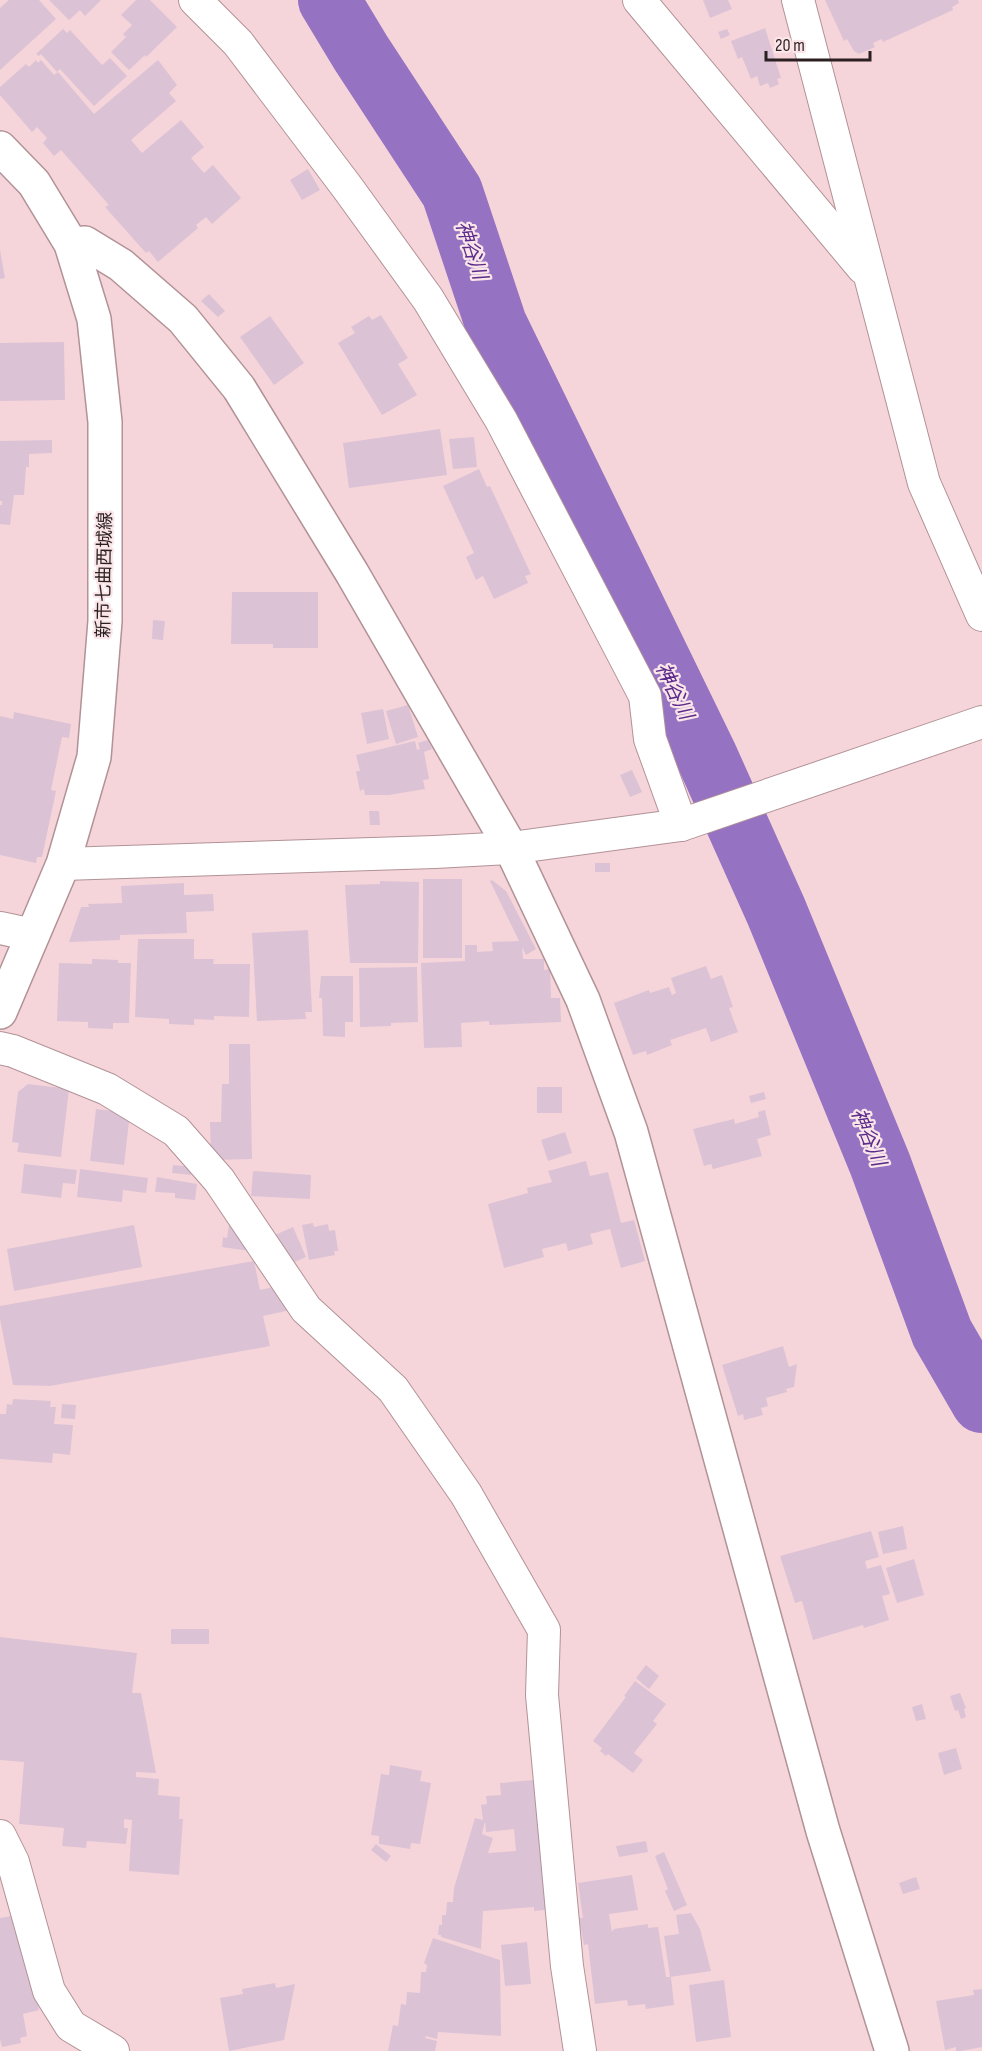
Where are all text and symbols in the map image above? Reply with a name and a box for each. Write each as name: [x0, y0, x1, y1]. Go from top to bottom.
scale bar: [766, 24, 870, 62]
text: 20 m: [775, 35, 805, 56]
water label: 神谷川: [450, 218, 492, 284]
street label: 新市七曲西城線: [93, 512, 116, 638]
water label: 神谷川: [650, 659, 699, 725]
water label: 神谷川: [846, 1105, 891, 1172]

